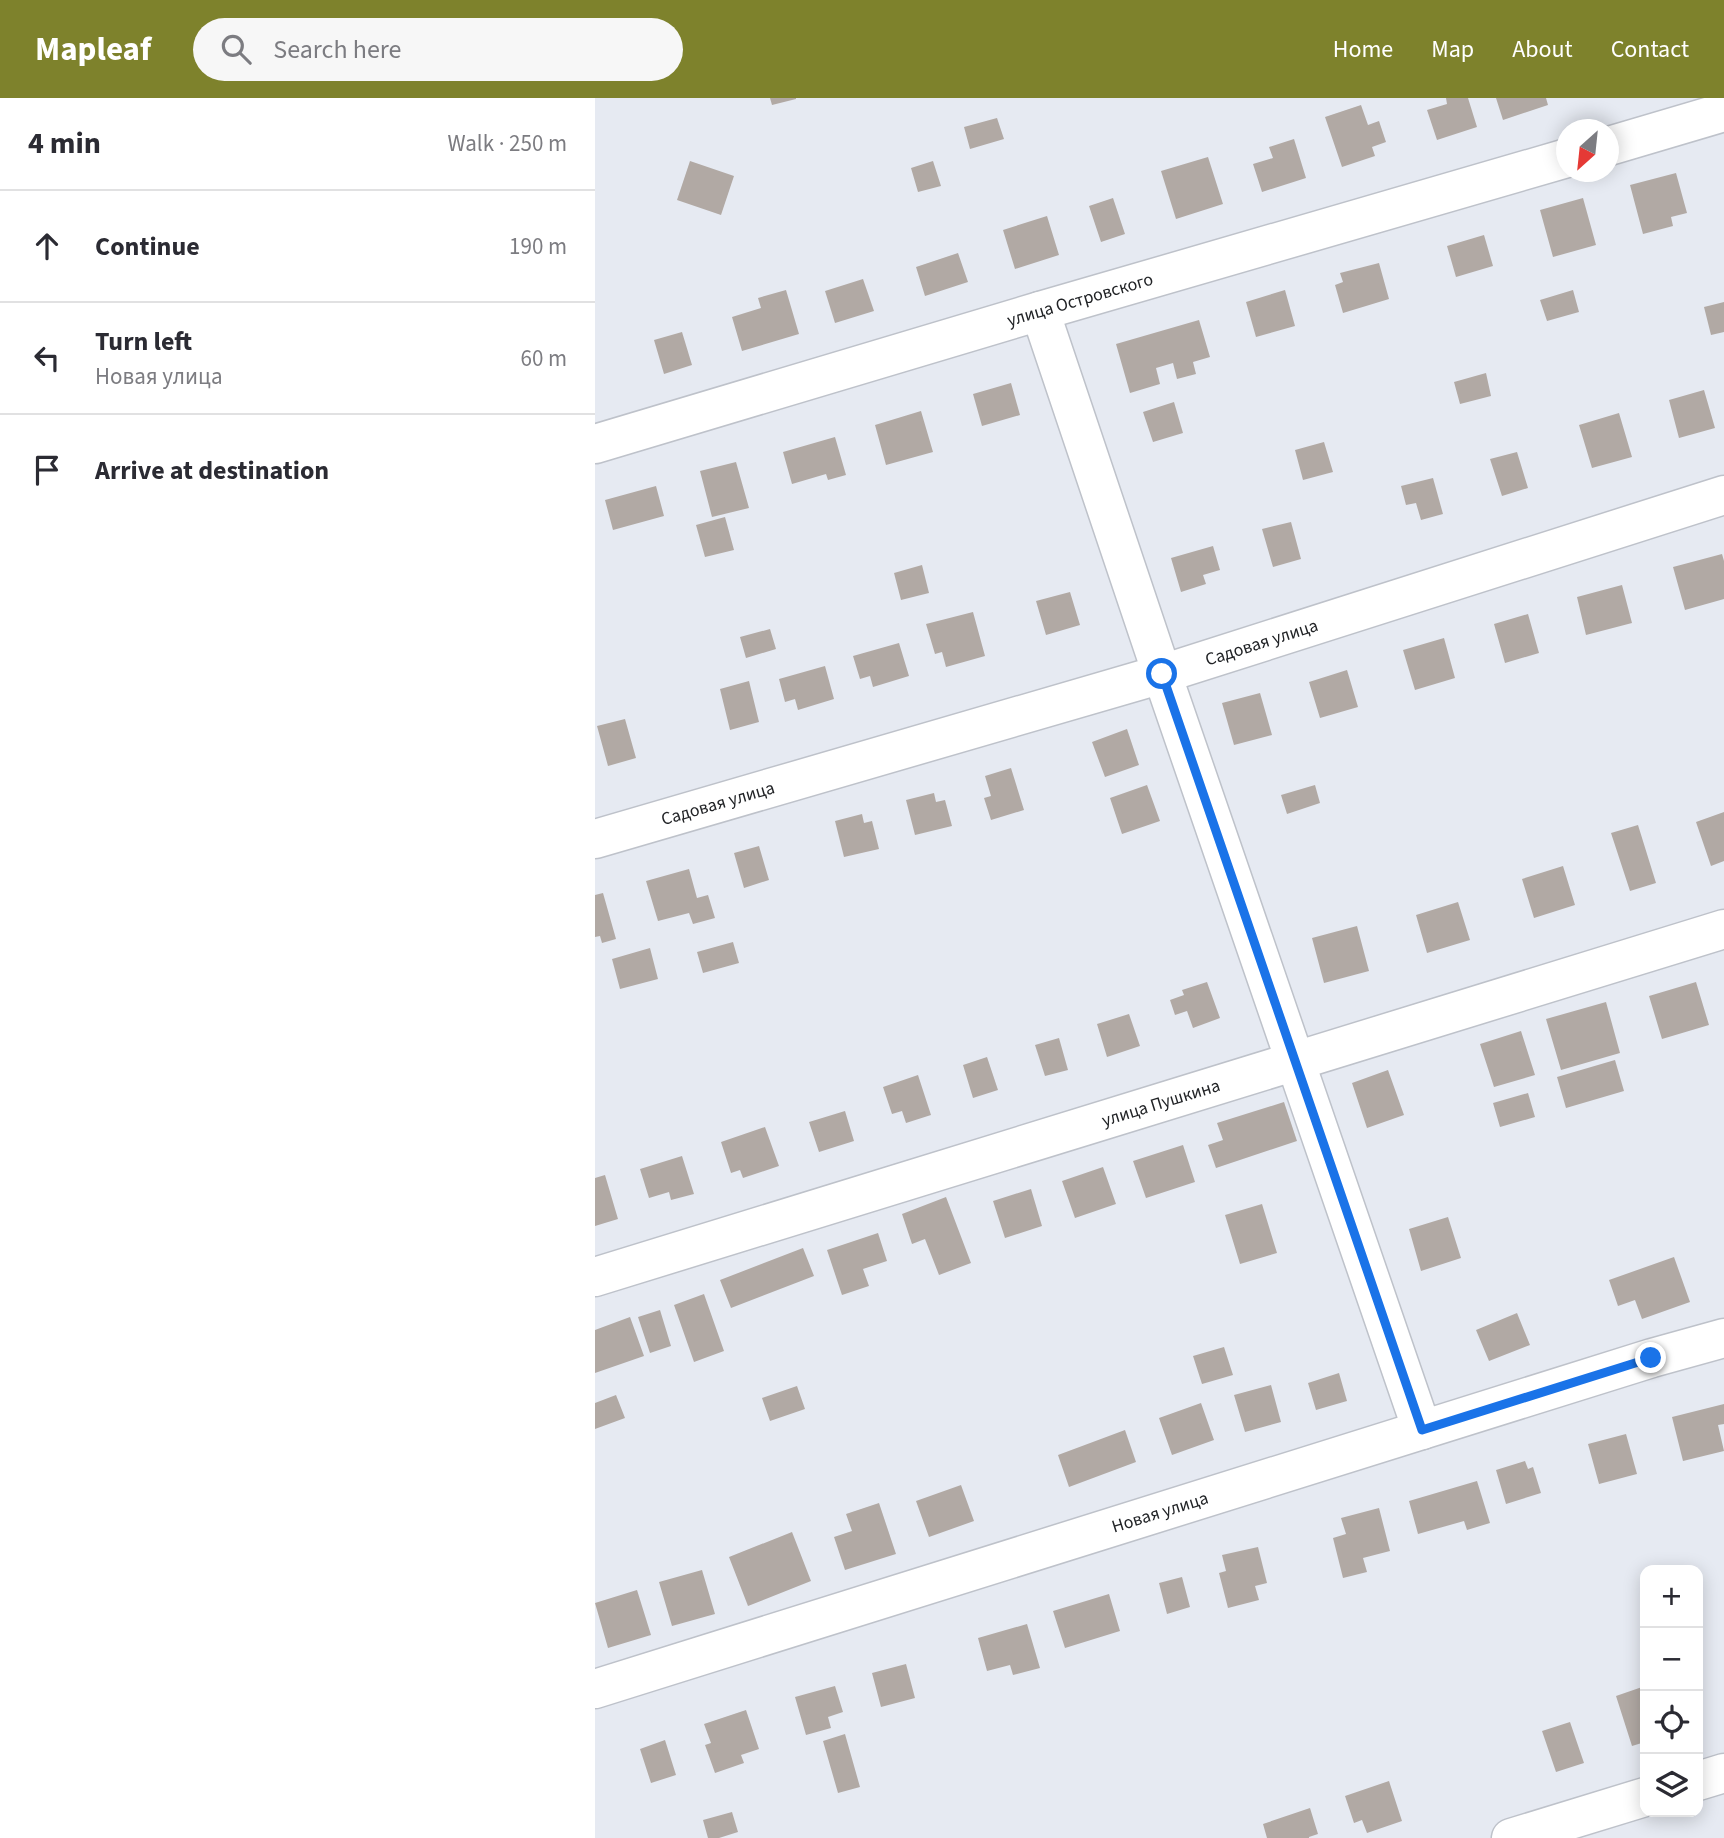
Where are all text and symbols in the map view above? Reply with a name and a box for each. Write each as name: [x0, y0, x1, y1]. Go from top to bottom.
search box: [193, 18, 683, 81]
text: Mapleaf: [35, 26, 151, 73]
icon: search: [217, 30, 255, 68]
text: Search here: [273, 31, 401, 68]
text: Home: [1333, 32, 1393, 67]
text: Map: [1431, 32, 1474, 67]
text: About: [1512, 32, 1573, 67]
text: Contact: [1611, 32, 1689, 67]
north arrow: [1556, 119, 1619, 182]
text: 4 min: [28, 122, 101, 165]
text: Walk · 250 m: [448, 127, 567, 160]
icon: ahead: [28, 227, 66, 265]
text: Continue: [95, 228, 200, 265]
text: 190 m: [509, 230, 567, 263]
street label: улица Островского: [1004, 267, 1156, 333]
text: Turn left: [95, 323, 192, 360]
icon: left: [28, 339, 66, 377]
text: 60 m: [520, 342, 567, 375]
text: Новая улица: [95, 360, 222, 393]
icon: arrive: [28, 451, 66, 489]
text: Arrive at destination: [95, 452, 329, 489]
street label: Садовая улица: [1202, 613, 1321, 672]
route start: [1146, 658, 1177, 689]
street label: Садовая улица: [658, 775, 778, 832]
street label: улица Пушкина: [1099, 1073, 1223, 1133]
route end: [1635, 1342, 1666, 1373]
street label: Новая улица: [1109, 1486, 1211, 1539]
map controls: [1640, 1565, 1703, 1817]
button: +: [1640, 1565, 1703, 1628]
button: −: [1640, 1628, 1703, 1691]
button: locate: [1640, 1691, 1703, 1754]
button: layers: [1640, 1754, 1703, 1817]

